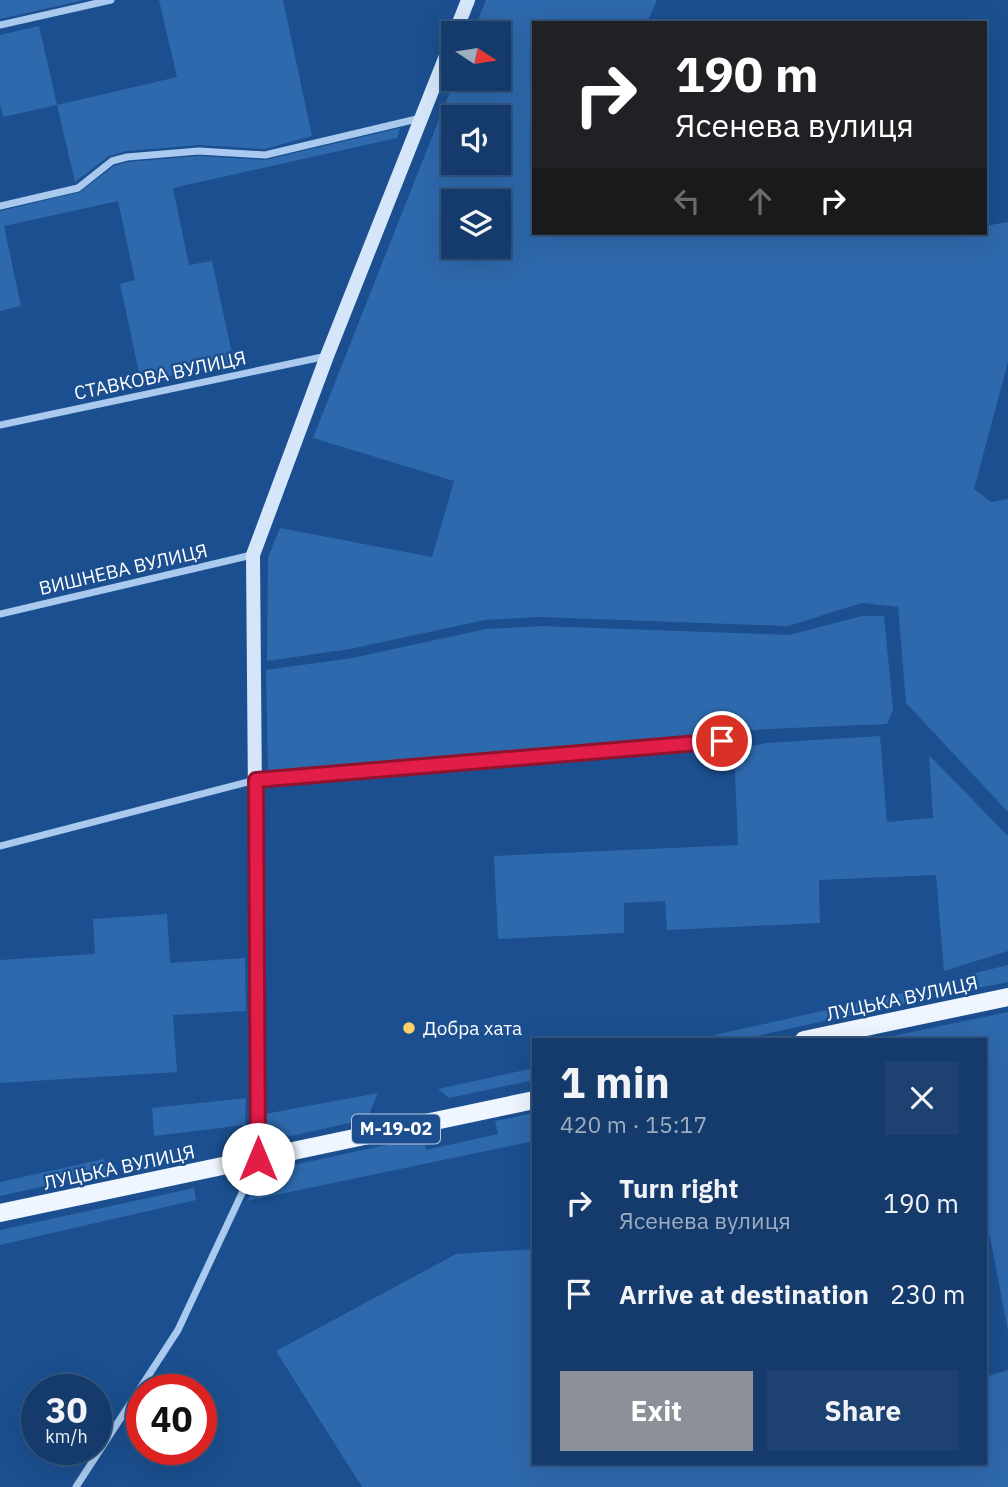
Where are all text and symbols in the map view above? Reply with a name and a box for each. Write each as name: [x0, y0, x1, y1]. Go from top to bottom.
north arrow: [441, 21, 511, 91]
map controls: [441, 21, 511, 259]
text: 190 m: [675, 42, 819, 105]
icon: right: [560, 49, 651, 140]
text: Ясенева вулиця: [675, 104, 914, 146]
button: sound: [441, 105, 511, 175]
icon: left: [668, 182, 706, 220]
icon: ahead: [741, 182, 779, 220]
icon: right: [814, 182, 852, 220]
button: layers: [441, 189, 511, 259]
street label: СТАВКОВА ВУЛИЦЯ: [72, 345, 248, 405]
street label: ВИШНЕВА ВУЛИЦЯ: [36, 538, 210, 600]
pin: [692, 711, 752, 771]
icon: arrive: [703, 722, 741, 760]
street label: ЛУЦЬКА ВУЛИЦЯ: [824, 970, 980, 1026]
place label: Добра хата: [423, 1016, 522, 1040]
marker: Добра хата: [401, 1020, 417, 1036]
text: 1 min: [560, 1055, 670, 1110]
button: close: [885, 1061, 959, 1135]
text: 420 m · 15:17: [560, 1109, 707, 1139]
road number: М-19-02: [352, 1114, 440, 1144]
position arrow: [221, 1122, 295, 1196]
street label: ЛУЦЬКА ВУЛИЦЯ: [41, 1139, 197, 1195]
text: Turn right: [619, 1171, 738, 1205]
icon: right: [560, 1184, 598, 1222]
text: 190 m: [883, 1186, 959, 1220]
text: Ясенева вулиця: [619, 1205, 791, 1235]
icon: arrive: [560, 1275, 598, 1313]
text: Arrive at destination: [619, 1277, 869, 1311]
text: 230 m: [890, 1277, 966, 1311]
button: Exit: [560, 1371, 753, 1451]
button: Share: [767, 1371, 959, 1451]
speed limit sign: 40: [126, 1374, 217, 1465]
text: 30: [45, 1387, 88, 1433]
text: km/h: [45, 1425, 88, 1448]

